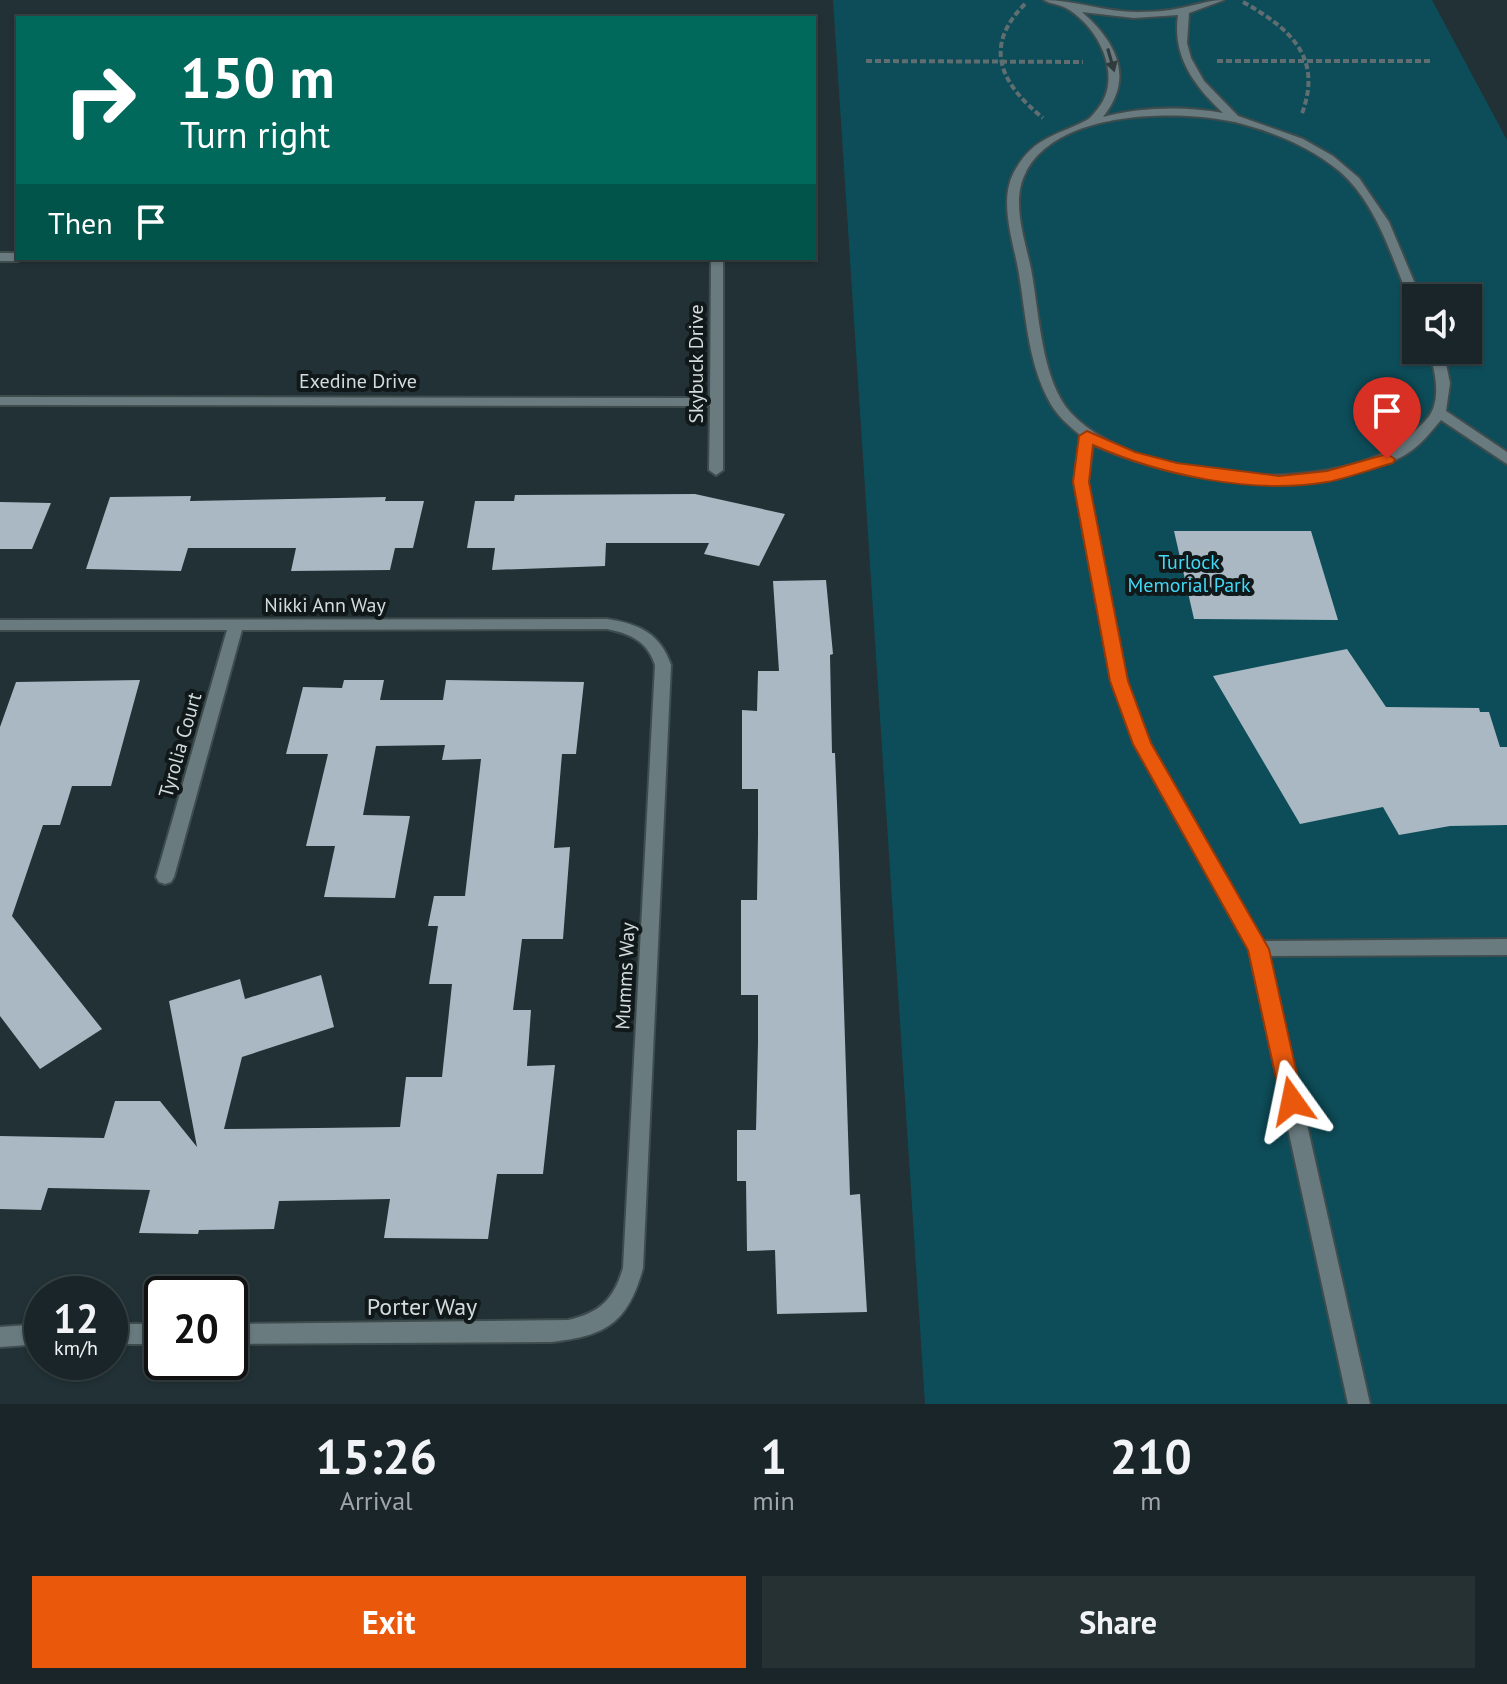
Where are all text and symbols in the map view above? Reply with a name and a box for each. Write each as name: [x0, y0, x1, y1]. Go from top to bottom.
text: 150 m: [180, 41, 335, 113]
icon: right: [48, 48, 152, 152]
one-way arrow: [1105, 48, 1118, 72]
text: Turn right: [180, 111, 330, 158]
icon: arrive: [129, 200, 173, 244]
text: Then: [48, 203, 113, 242]
map controls: [1402, 284, 1482, 364]
button: sound: [1402, 284, 1482, 364]
street label: Skybuck Drive: [683, 304, 709, 424]
street label: Exedine Drive: [299, 368, 417, 394]
pin: [1353, 377, 1421, 459]
icon: arrive: [1365, 389, 1409, 433]
park label: Turlock Memorial Park: [1128, 549, 1251, 598]
street label: Nikki Ann Way: [264, 592, 386, 618]
street label: Tyrolia Court: [153, 689, 207, 801]
street label: Mumms Way: [609, 921, 641, 1030]
position arrow: [1250, 1059, 1334, 1143]
speed limit sign: 20: [144, 1276, 248, 1380]
street label: Porter Way: [367, 1291, 477, 1322]
text: 12: [53, 1292, 99, 1344]
text: km/h: [54, 1335, 98, 1361]
text: 15:26: [315, 1425, 437, 1487]
text: 1: [760, 1425, 787, 1487]
text: 210: [1110, 1425, 1192, 1487]
text: Arrival: [340, 1484, 413, 1517]
text: min: [752, 1484, 795, 1517]
text: m: [1140, 1484, 1161, 1517]
button: Exit: [32, 1576, 746, 1668]
button: Share: [762, 1576, 1475, 1668]

